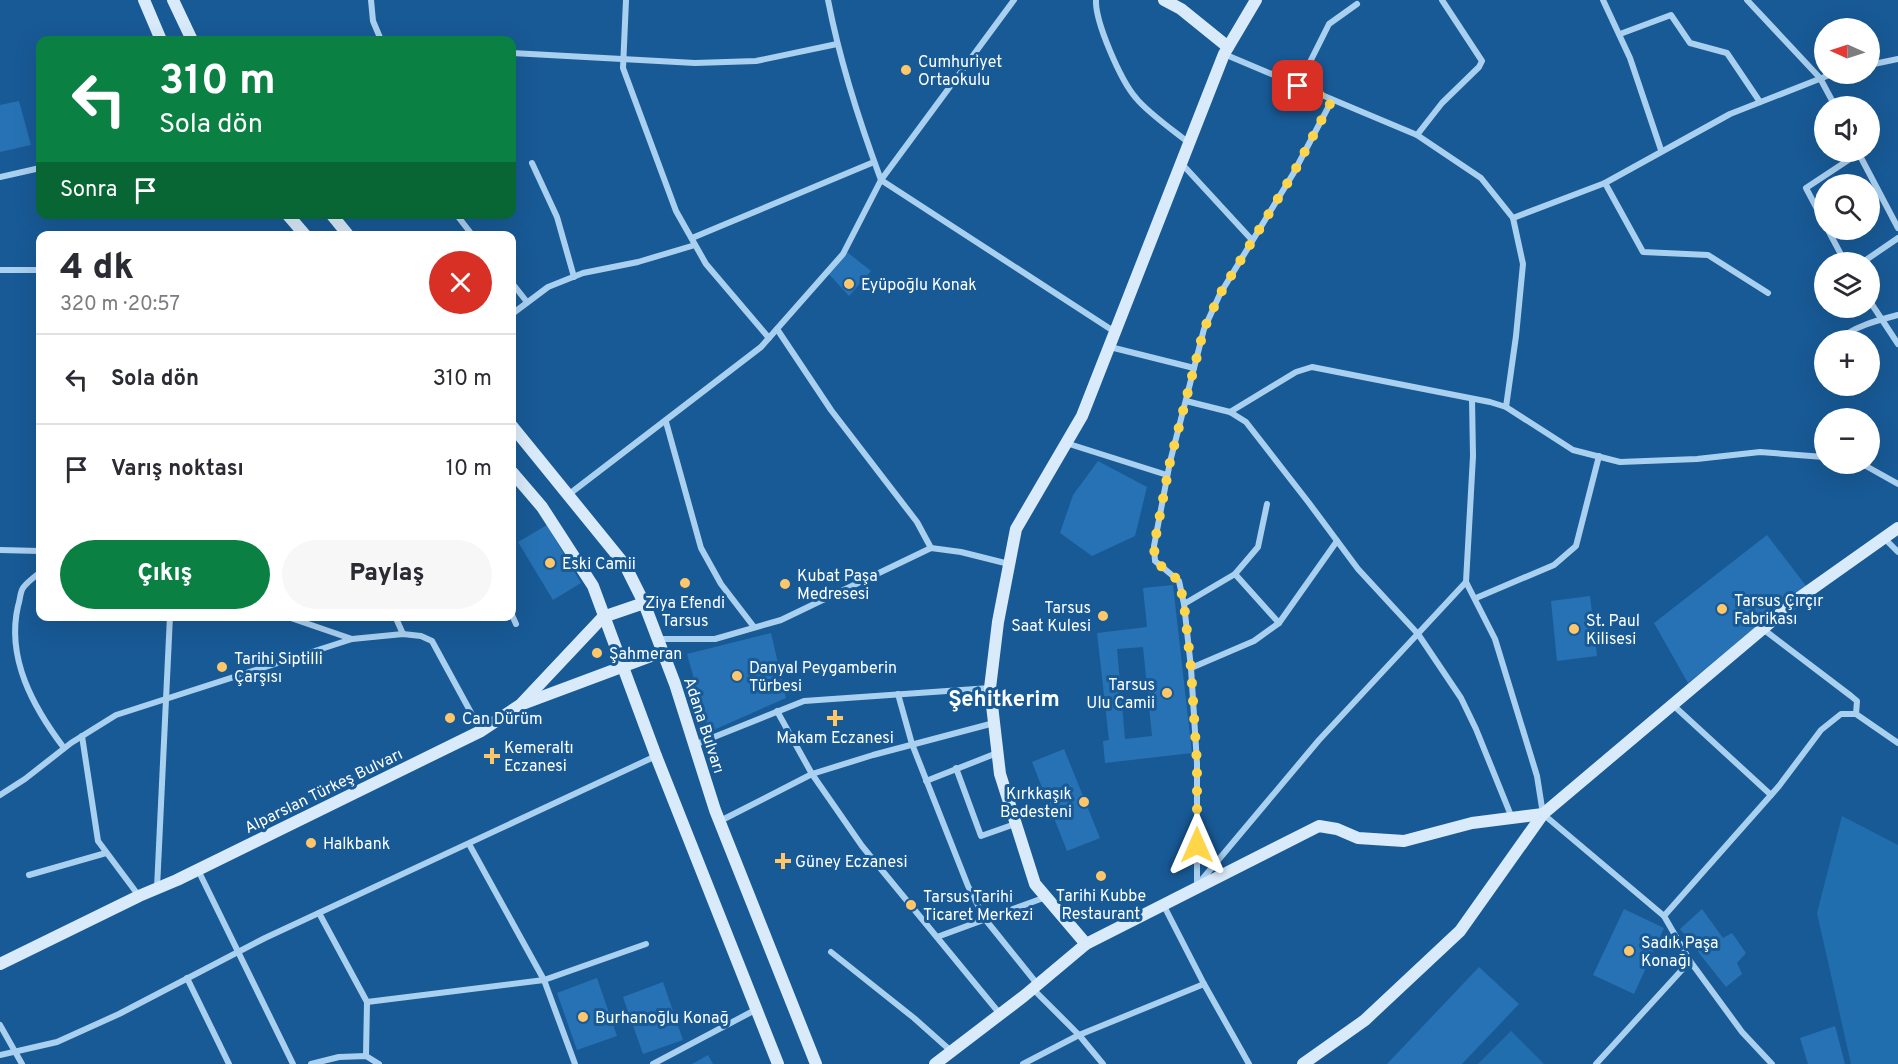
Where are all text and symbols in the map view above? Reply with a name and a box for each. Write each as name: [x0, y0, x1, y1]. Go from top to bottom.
north arrow: [1814, 18, 1880, 84]
map controls: [1814, 18, 1880, 474]
place label: Cumhuriyet Ortaokulu: [918, 53, 1002, 91]
text: 310 m: [159, 56, 276, 109]
icon: left: [60, 60, 138, 138]
pin: [1272, 60, 1323, 111]
marker: Cumhuriyet Ortaokulu: [899, 63, 913, 77]
icon: arrive: [1281, 69, 1314, 102]
button: sound: [1814, 96, 1880, 162]
text: Sola dön: [159, 108, 263, 142]
icon: arrive: [129, 174, 162, 207]
button: search: [1814, 174, 1880, 240]
text: Sonra: [60, 177, 117, 204]
text: 4 dk: [60, 246, 134, 292]
button: close: [429, 251, 492, 314]
button: layers: [1814, 252, 1880, 318]
place label: Eyüpoğlu Konak: [861, 276, 977, 296]
marker: Eyüpoğlu Konak: [842, 277, 856, 291]
text: 320 m · 20:57: [60, 292, 180, 318]
button: +: [1814, 330, 1880, 396]
icon: left: [60, 363, 93, 396]
text: Sola dön: [111, 366, 199, 393]
text: 310 m: [433, 366, 492, 393]
button: −: [1814, 408, 1880, 474]
icon: arrive: [60, 453, 93, 486]
text: Varış noktası: [111, 456, 244, 483]
text: 10 m: [446, 456, 492, 483]
button: Çıkış: [60, 540, 270, 609]
button: Paylaş: [282, 540, 492, 609]
place label: Eski Camii: [562, 555, 636, 575]
marker: Eski Camii: [543, 556, 557, 570]
place label: Kubat Paşa Medresesi: [797, 567, 878, 605]
marker: Ziya Efendi Tarsus: [678, 576, 692, 590]
marker: Kubat Paşa Medresesi: [778, 577, 792, 591]
place label: Tarsus Çırçır Fabrikası: [1734, 592, 1823, 630]
place label: Ziya Efendi Tarsus: [645, 594, 725, 632]
place label: Tarsus Saat Kulesi: [1011, 599, 1091, 637]
marker: Tarsus Çırçır Fabrikası: [1715, 602, 1729, 616]
marker: Tarsus Saat Kulesi: [1096, 609, 1110, 623]
place label: St. Paul Kilisesi: [1586, 612, 1640, 650]
marker: St. Paul Kilisesi: [1567, 622, 1581, 636]
place label: Şahmeran: [609, 645, 682, 665]
marker: Şahmeran: [590, 646, 604, 660]
place label: Tarihi Siptilli Çarşısı: [234, 650, 323, 688]
place label: Danyal Peygamberin Türbesi: [749, 659, 897, 697]
marker: Tarihi Siptilli Çarşısı: [215, 660, 229, 674]
marker: Danyal Peygamberin Türbesi: [730, 669, 744, 683]
street label: Adana Bulvarı: [678, 675, 728, 776]
place label: Tarsus Ulu Camii: [1086, 676, 1155, 714]
marker: Tarsus Ulu Camii: [1160, 686, 1174, 700]
district label: Şehitkerim: [948, 687, 1060, 714]
place label: Can Dürüm: [462, 710, 542, 730]
marker: Can Dürüm: [443, 711, 457, 725]
marker: Makam Eczanesi: [828, 711, 842, 725]
place label: Makam Eczanesi: [776, 729, 894, 749]
place label: Kemeraltı Eczanesi: [504, 739, 573, 777]
street label: Alparslan Türkeş Bulvarı: [242, 745, 406, 839]
marker: Kemeraltı Eczanesi: [485, 749, 499, 763]
place label: Kırkkaşık Bedesteni: [1000, 785, 1072, 823]
marker: Kırkkaşık Bedesteni: [1077, 795, 1091, 809]
position arrow: [1165, 813, 1229, 877]
place label: Halkbank: [323, 835, 390, 855]
marker: Halkbank: [304, 836, 318, 850]
place label: Güney Eczanesi: [795, 853, 908, 873]
marker: Güney Eczanesi: [776, 854, 790, 868]
marker: Tarihi Kubbe Restaurant: [1094, 869, 1108, 883]
place label: Tarihi Kubbe Restaurant: [1056, 887, 1146, 925]
place label: Tarsus Tarihi Ticaret Merkezi: [923, 888, 1033, 926]
marker: Tarsus Tarihi Ticaret Merkezi: [904, 898, 918, 912]
place label: Sadık Paşa Konağı: [1641, 934, 1719, 972]
marker: Sadık Paşa Konağı: [1622, 944, 1636, 958]
place label: Burhanoğlu Konağ: [595, 1009, 729, 1029]
marker: Burhanoğlu Konağ: [576, 1010, 590, 1024]

